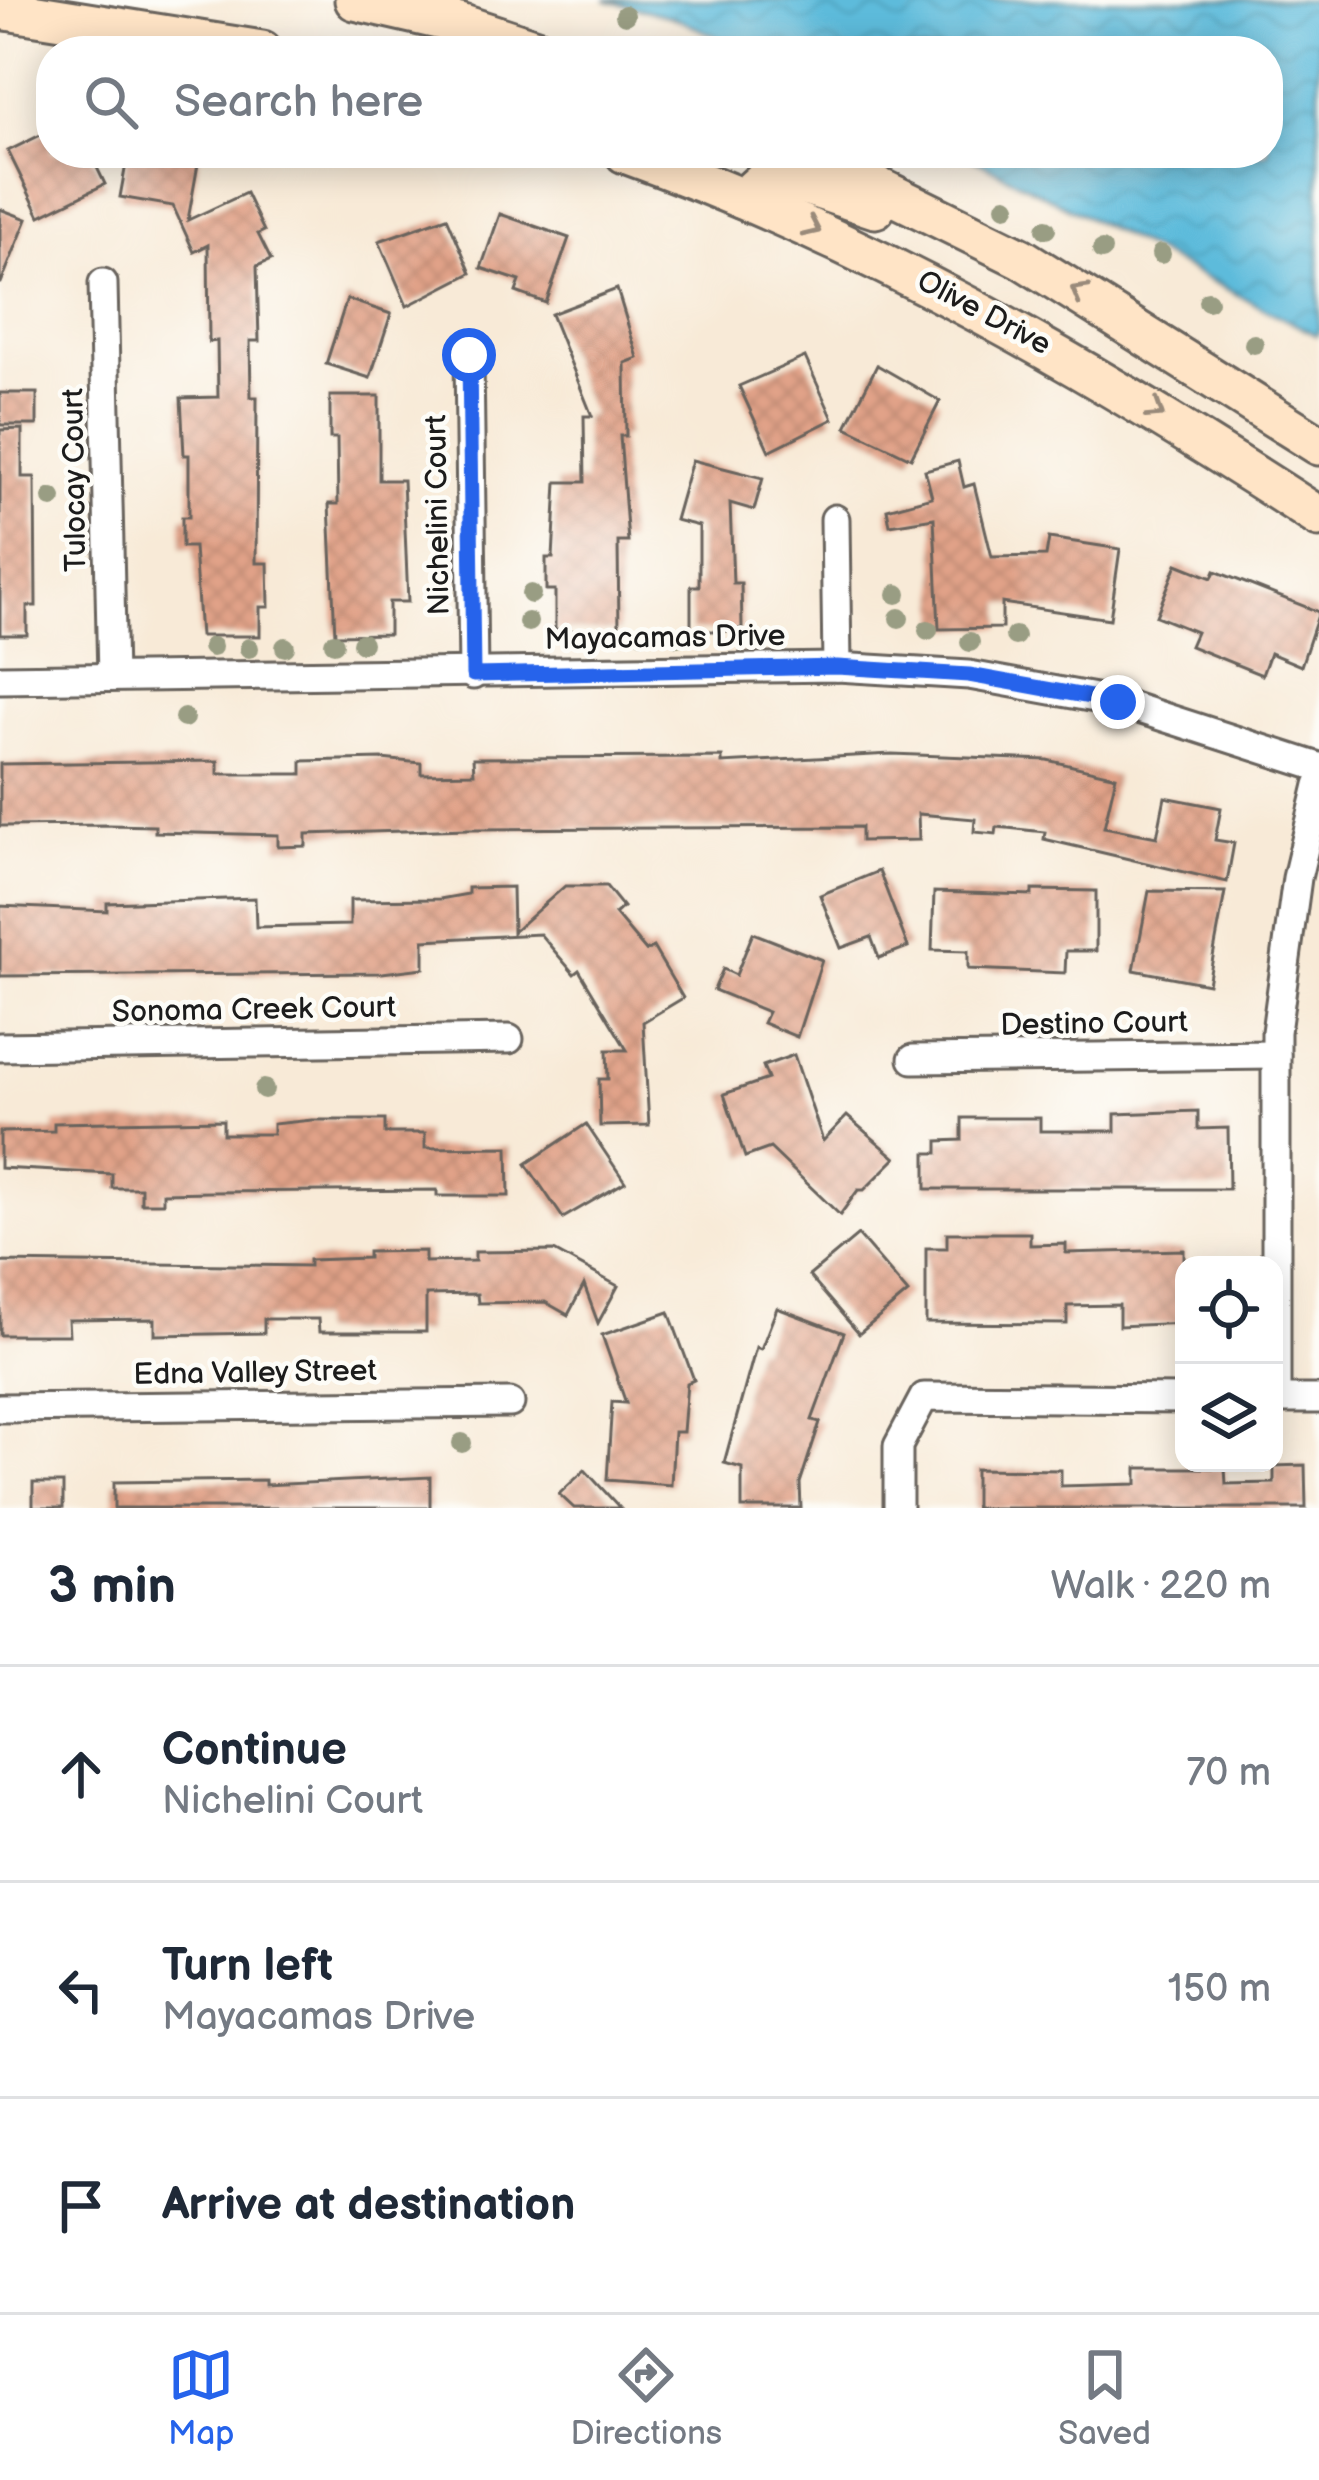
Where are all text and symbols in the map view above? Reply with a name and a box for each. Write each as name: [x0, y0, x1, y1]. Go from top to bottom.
search box: [36, 36, 1283, 168]
icon: search: [78, 69, 144, 135]
text: Search here: [174, 75, 423, 130]
one-way arrow: [800, 214, 821, 237]
street label: Olive Drive: [911, 263, 1057, 363]
one-way arrow: [1070, 284, 1092, 306]
route start: [442, 328, 496, 382]
street label: Tulocay Court: [55, 388, 95, 572]
one-way arrow: [1142, 397, 1164, 419]
street label: Nichelini Court: [418, 414, 458, 616]
street label: Mayacamas Drive: [544, 618, 786, 658]
route end: [1091, 675, 1145, 729]
street label: Sonoma Creek Court: [112, 990, 396, 1030]
street label: Destino Court: [1000, 1004, 1188, 1044]
map controls: [1175, 1256, 1283, 1472]
button: locate: [1175, 1256, 1283, 1364]
street label: Edna Valley Street: [133, 1353, 377, 1393]
button: layers: [1175, 1364, 1283, 1472]
text: 3 min: [48, 1556, 176, 1617]
text: Walk · 220 m: [1051, 1563, 1271, 1610]
text: Continue: [162, 1723, 347, 1778]
icon: ahead: [48, 1741, 114, 1807]
text: 70 m: [1186, 1750, 1271, 1797]
text: Nichelini Court: [162, 1778, 423, 1825]
text: Turn left: [162, 1939, 333, 1994]
icon: left: [48, 1957, 114, 2023]
text: 150 m: [1168, 1966, 1271, 2013]
text: Mayacamas Drive: [162, 1994, 475, 2041]
icon: arrive: [48, 2173, 114, 2239]
text: Arrive at destination: [162, 2178, 575, 2233]
tab: Map: [168, 2342, 234, 2454]
tab: Directions: [571, 2342, 722, 2454]
tab: Saved: [1058, 2342, 1151, 2454]

